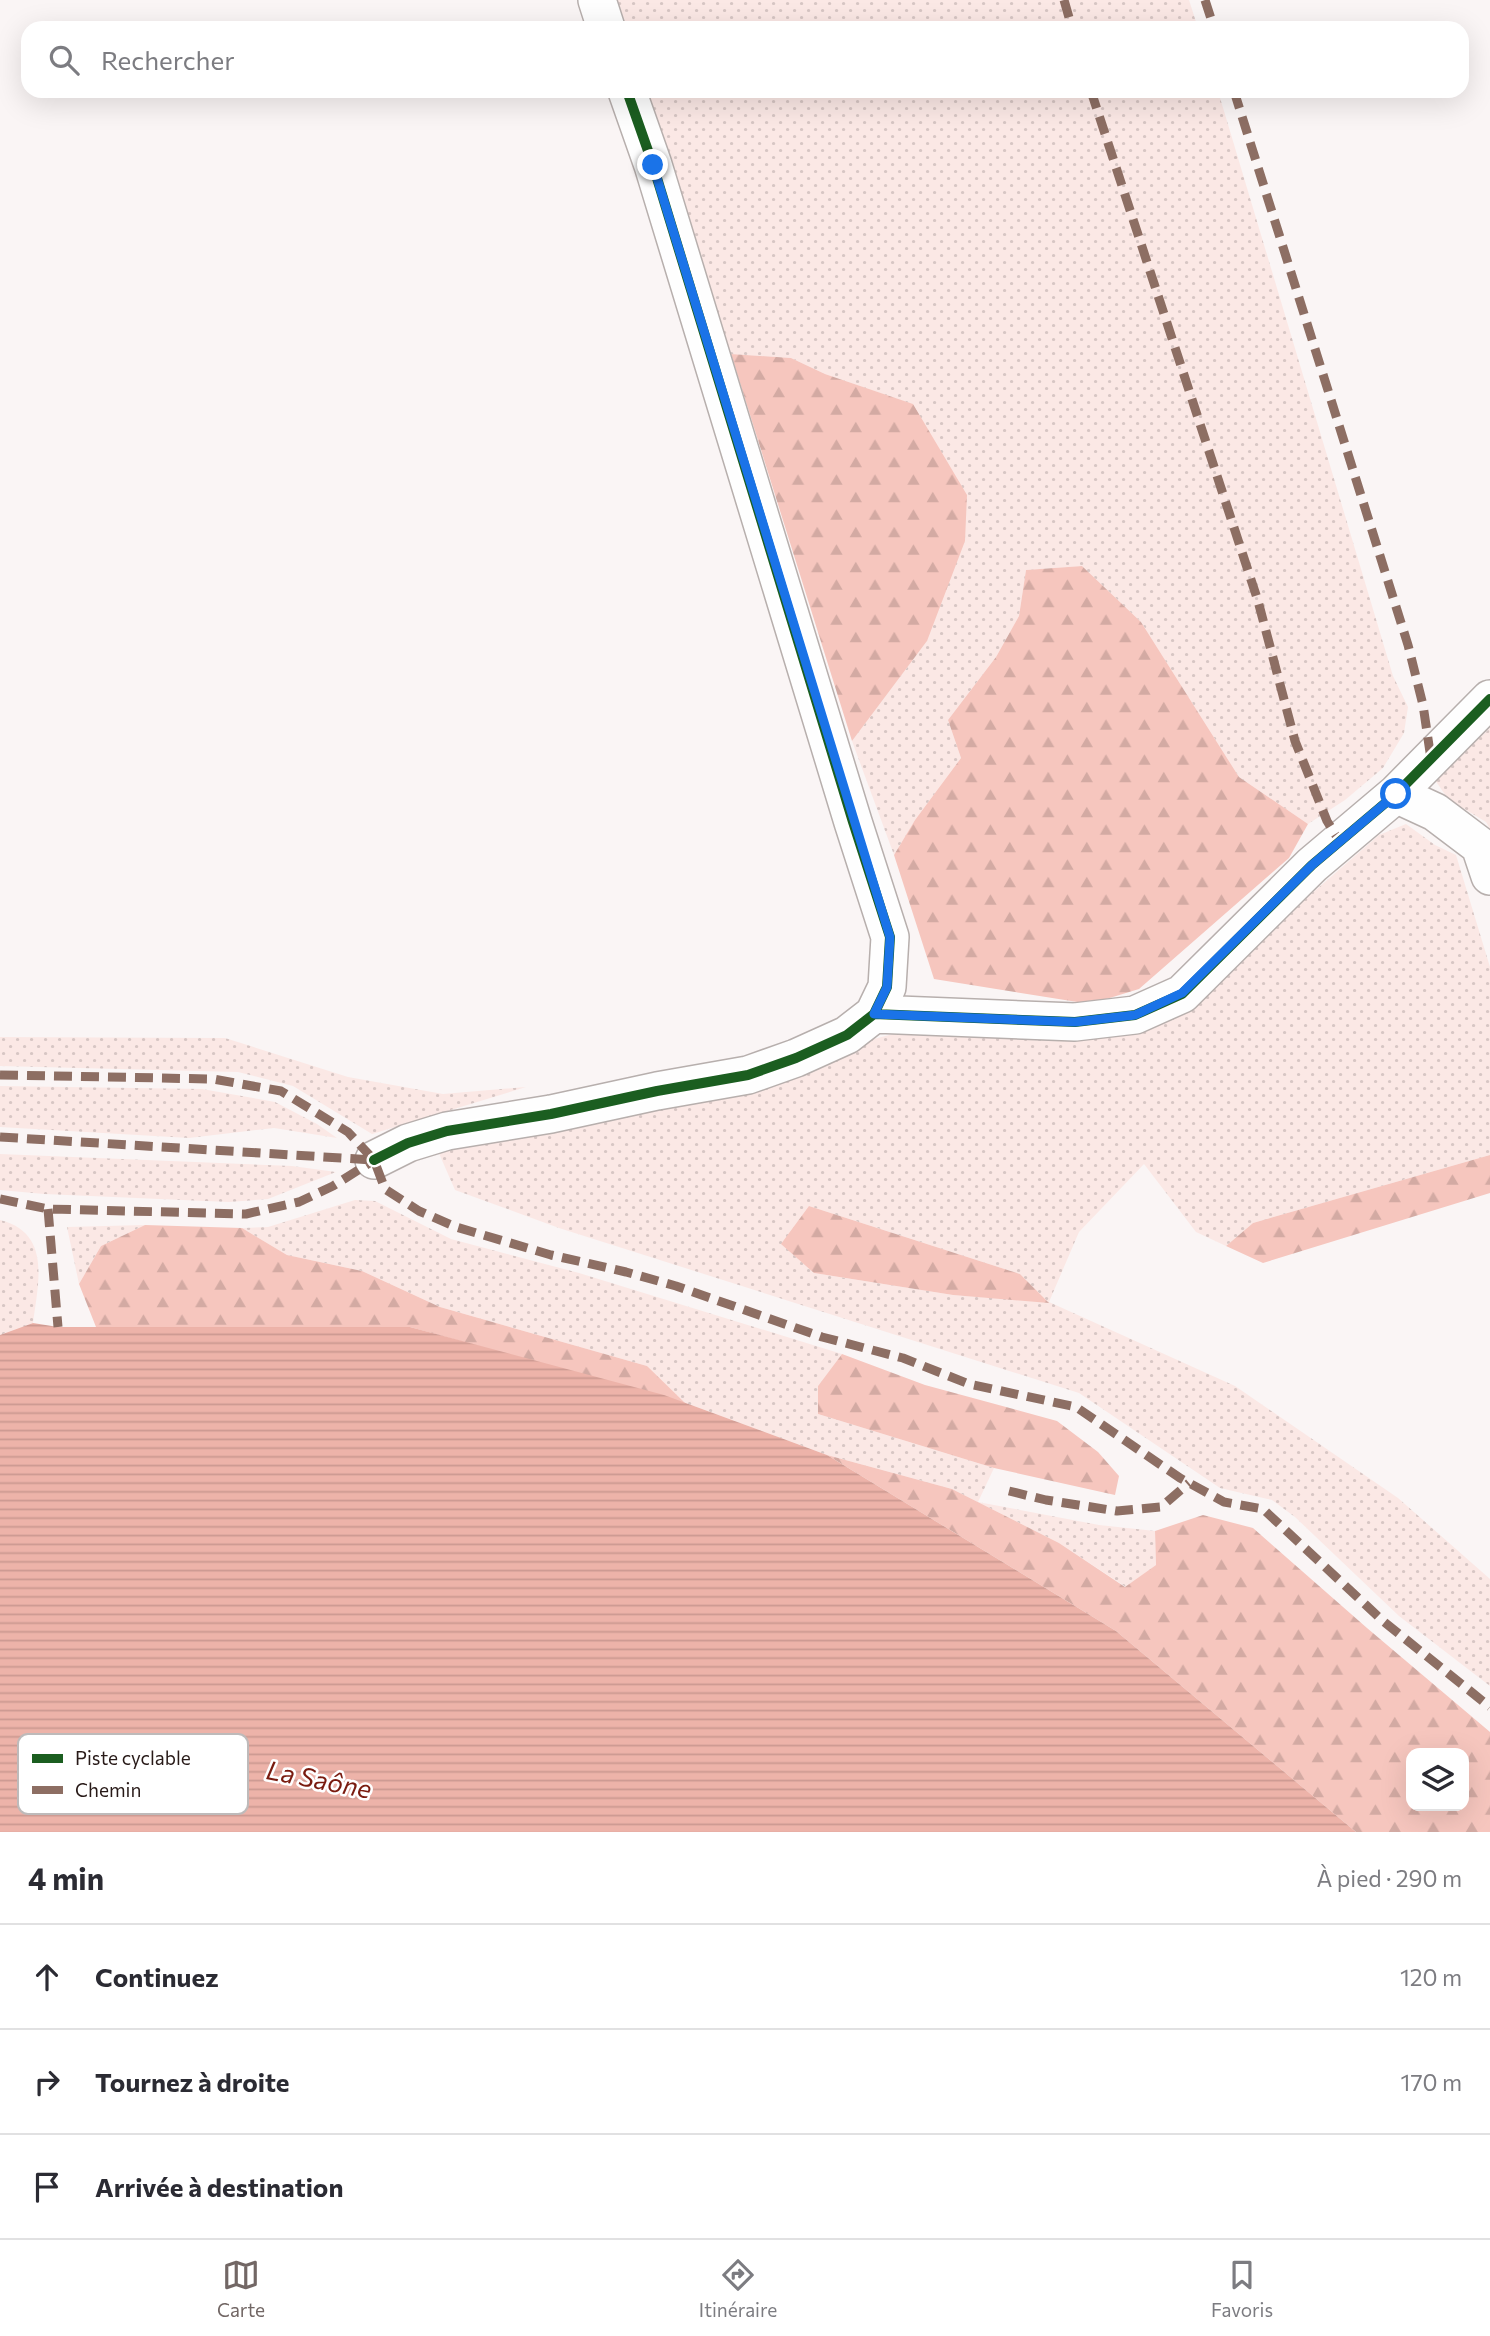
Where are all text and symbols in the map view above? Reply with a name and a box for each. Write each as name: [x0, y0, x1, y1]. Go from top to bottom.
search box: [21, 21, 1469, 98]
icon: search: [45, 41, 83, 79]
text: Rechercher: [101, 44, 235, 75]
route end: [637, 149, 668, 180]
route start: [1380, 778, 1411, 809]
legend: [18, 1734, 248, 1814]
text: Piste cyclable: [75, 1746, 191, 1769]
map controls: [1406, 1748, 1469, 1811]
button: layers: [1406, 1748, 1469, 1811]
water label: La Saône: [264, 1753, 375, 1804]
text: Chemin: [75, 1778, 141, 1801]
text: 4 min: [28, 1859, 104, 1896]
text: À pied · 290 m: [1316, 1864, 1462, 1892]
icon: ahead: [28, 1958, 66, 1996]
text: Continuez: [95, 1961, 219, 1992]
text: 120 m: [1400, 1963, 1462, 1991]
icon: right: [28, 2063, 66, 2101]
text: Tournez à droite: [95, 2066, 290, 2097]
text: 170 m: [1401, 2068, 1462, 2096]
icon: arrive: [28, 2168, 66, 2206]
text: Arrivée à destination: [95, 2171, 343, 2202]
tab: Carte: [217, 2256, 265, 2321]
tab: Itinéraire: [699, 2256, 777, 2321]
tab: Favoris: [1211, 2256, 1273, 2321]

